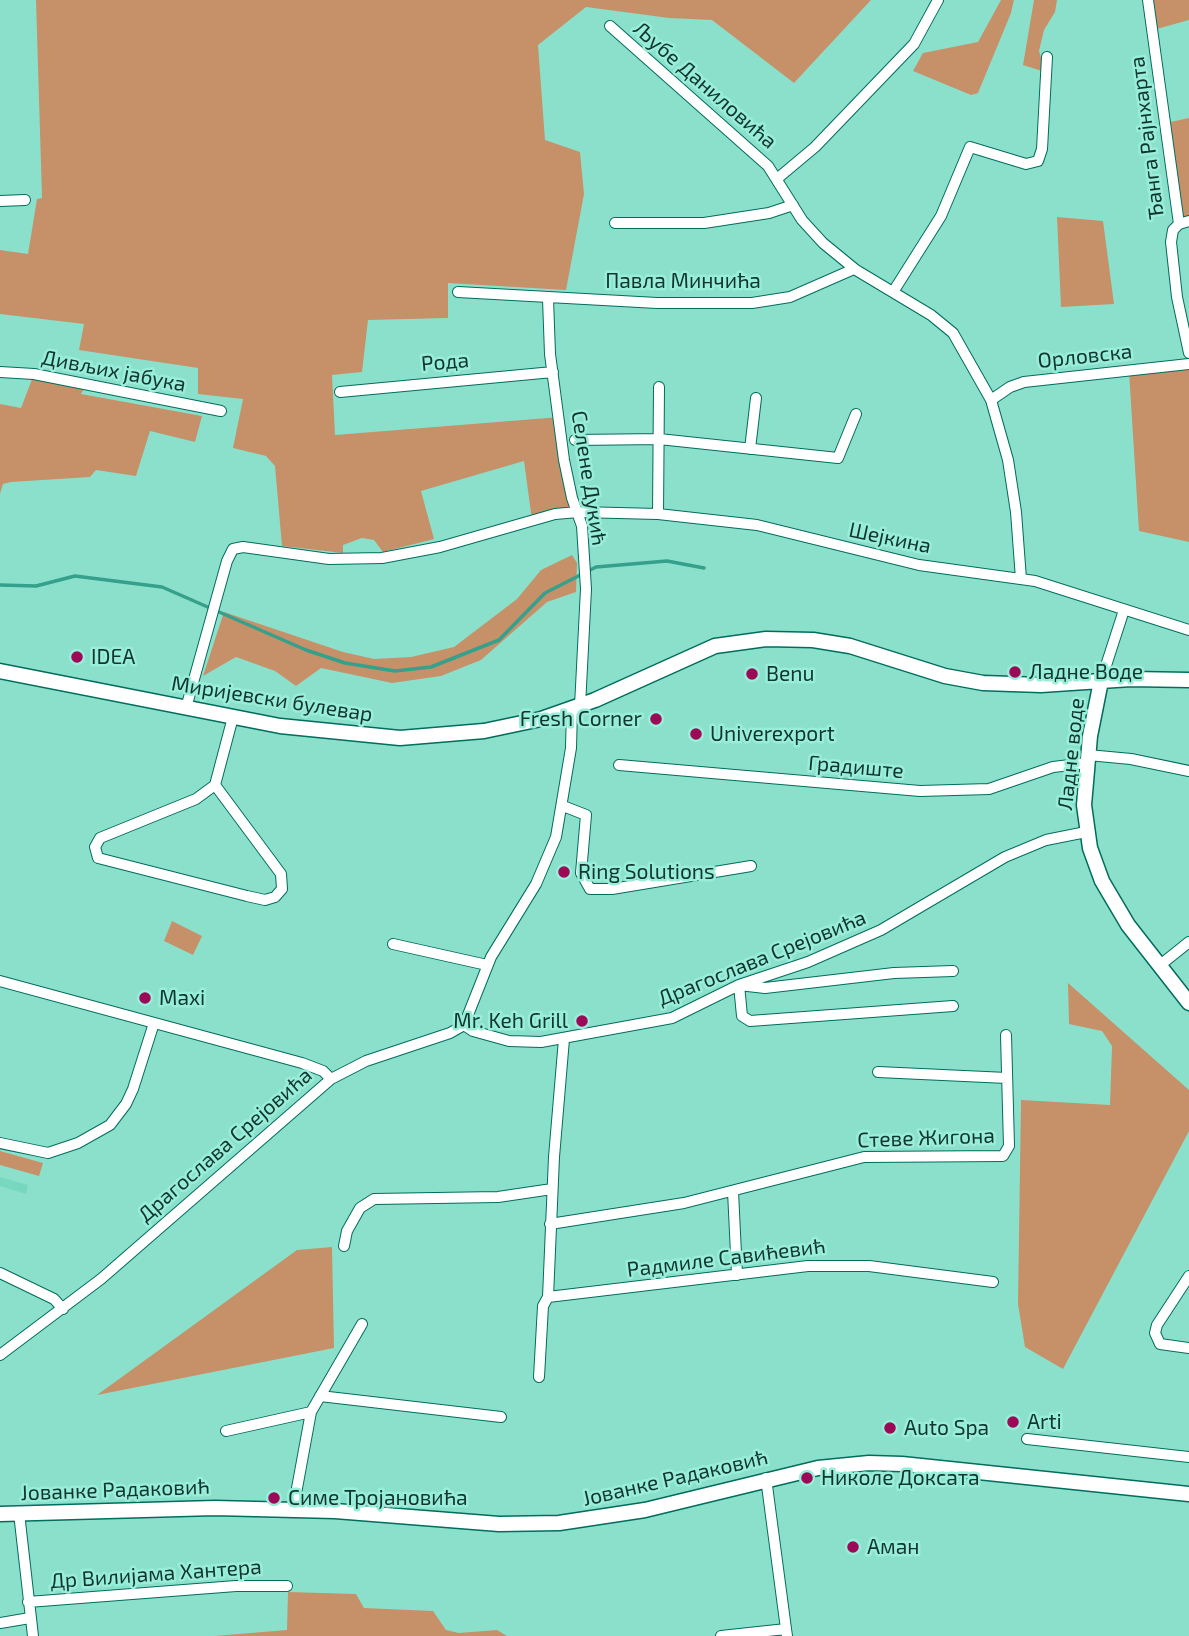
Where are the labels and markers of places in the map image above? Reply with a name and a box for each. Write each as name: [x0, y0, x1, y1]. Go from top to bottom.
place label: IDEA: [91, 644, 135, 670]
marker: IDEA: [69, 649, 85, 665]
place label: Ладне Воде: [1029, 659, 1143, 685]
place label: Benu: [766, 661, 814, 687]
marker: Ладне Воде: [1007, 664, 1023, 680]
marker: Benu: [744, 666, 760, 682]
place label: Fresh Corner: [520, 706, 642, 732]
marker: Fresh Corner: [648, 711, 664, 727]
place label: Univerexport: [710, 721, 835, 747]
marker: Univerexport: [688, 726, 704, 742]
place label: Ring Solutions: [578, 859, 715, 885]
marker: Ring Solutions: [556, 864, 572, 880]
place label: Maxi: [159, 985, 205, 1011]
marker: Maxi: [137, 990, 153, 1006]
place label: Mr. Keh Grill: [453, 1008, 568, 1034]
marker: Mr. Keh Grill: [574, 1013, 590, 1029]
place label: Arti: [1027, 1409, 1062, 1435]
marker: Arti: [1005, 1414, 1021, 1430]
place label: Auto Spa: [904, 1415, 989, 1441]
marker: Auto Spa: [882, 1420, 898, 1436]
place label: Николе Доксата: [821, 1465, 980, 1491]
marker: Николе Доксата: [799, 1470, 815, 1486]
place label: Симе Тројановића: [288, 1485, 468, 1511]
marker: Симе Тројановића: [266, 1490, 282, 1506]
place label: Аман: [867, 1534, 920, 1560]
marker: Аман: [845, 1539, 861, 1555]

